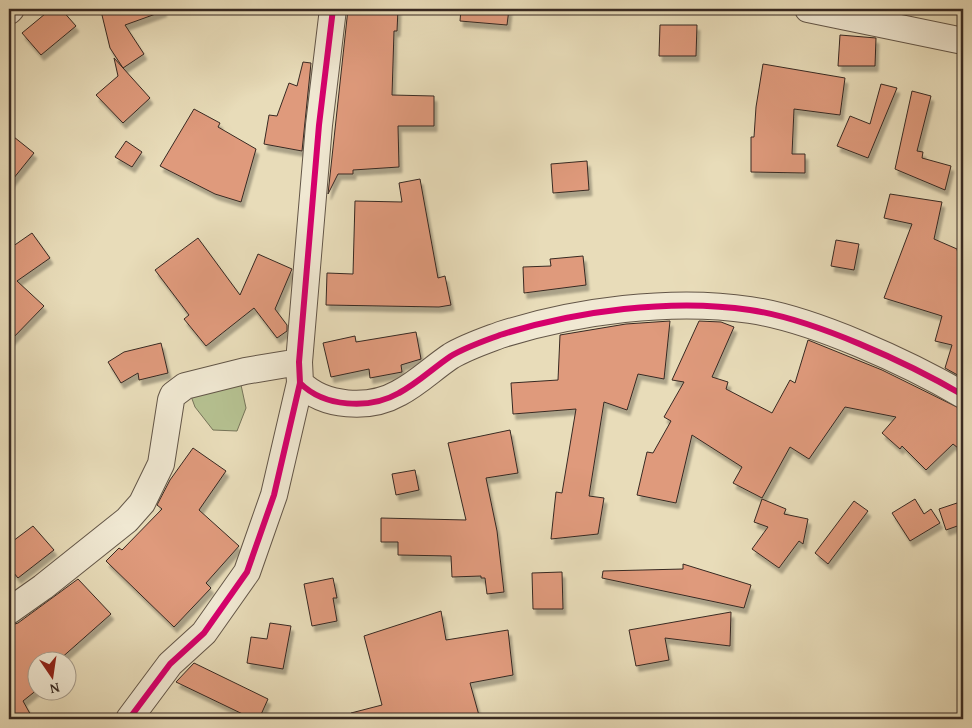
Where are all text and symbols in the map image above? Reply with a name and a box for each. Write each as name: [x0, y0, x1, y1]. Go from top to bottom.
north arrow: [28, 650, 78, 700]
text: N: [47, 678, 62, 700]

